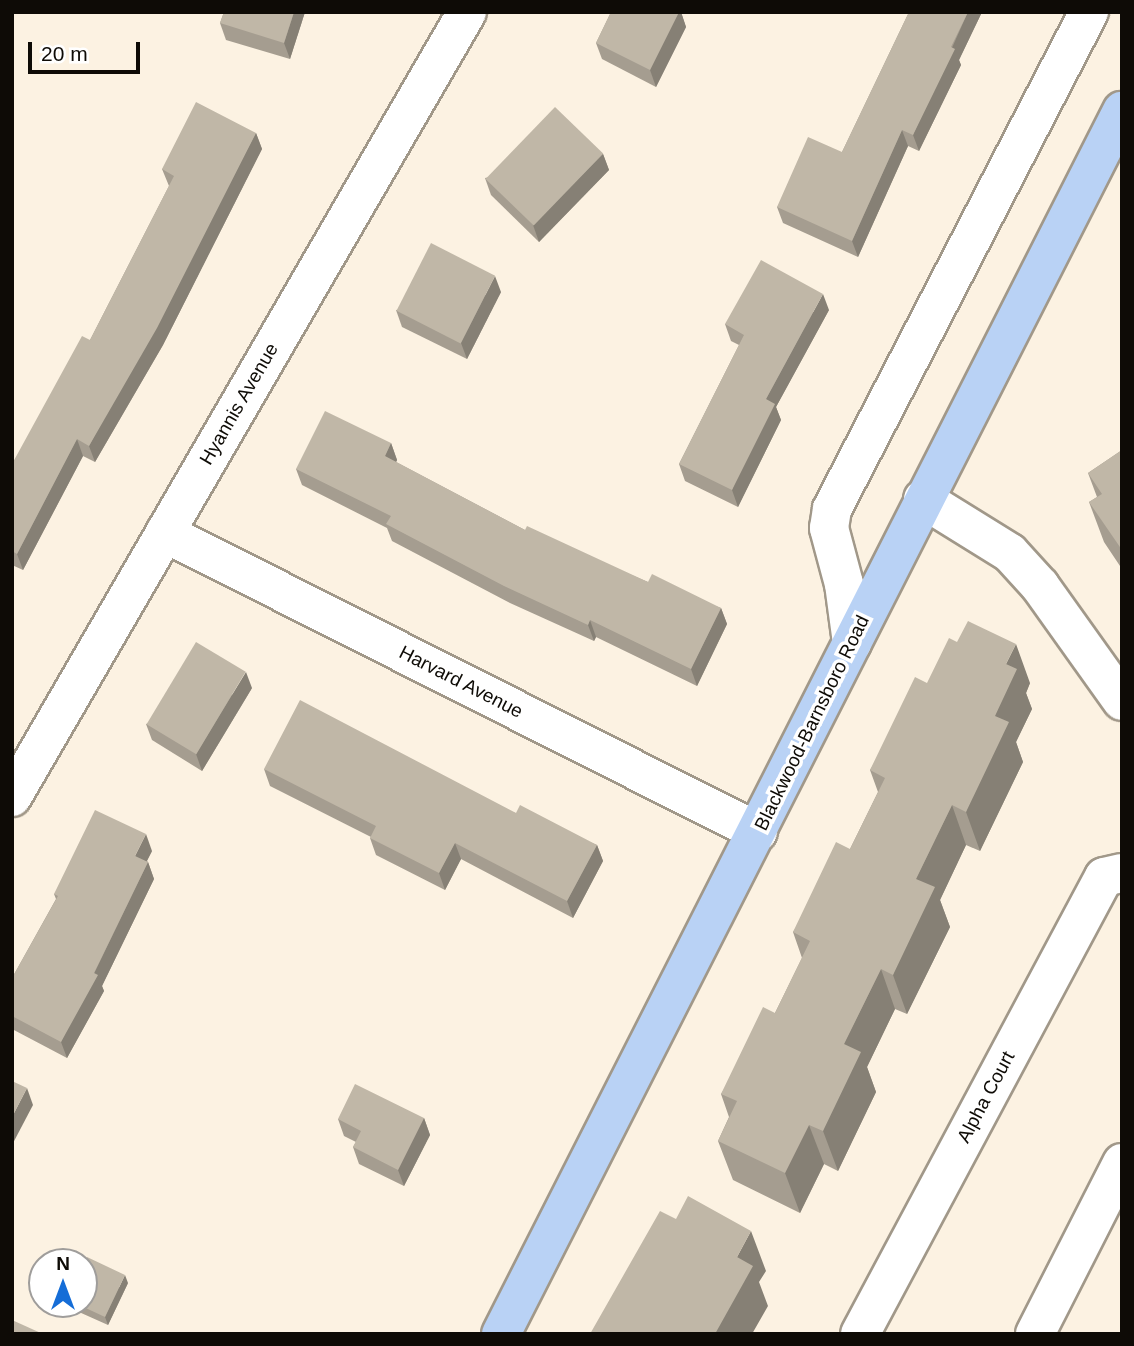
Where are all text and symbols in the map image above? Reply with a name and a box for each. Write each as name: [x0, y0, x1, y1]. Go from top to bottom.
scale bar: [32, 28, 144, 72]
text: 20 m: [41, 42, 88, 65]
street label: Hyannis Avenue: [195, 339, 283, 469]
street label: Blackwood-Barnsboro Road: [750, 612, 874, 834]
street label: Harvard Avenue: [395, 641, 527, 723]
street label: Alpha Court: [952, 1047, 1020, 1147]
north arrow: [28, 1248, 98, 1318]
text: N: [56, 1253, 70, 1274]

